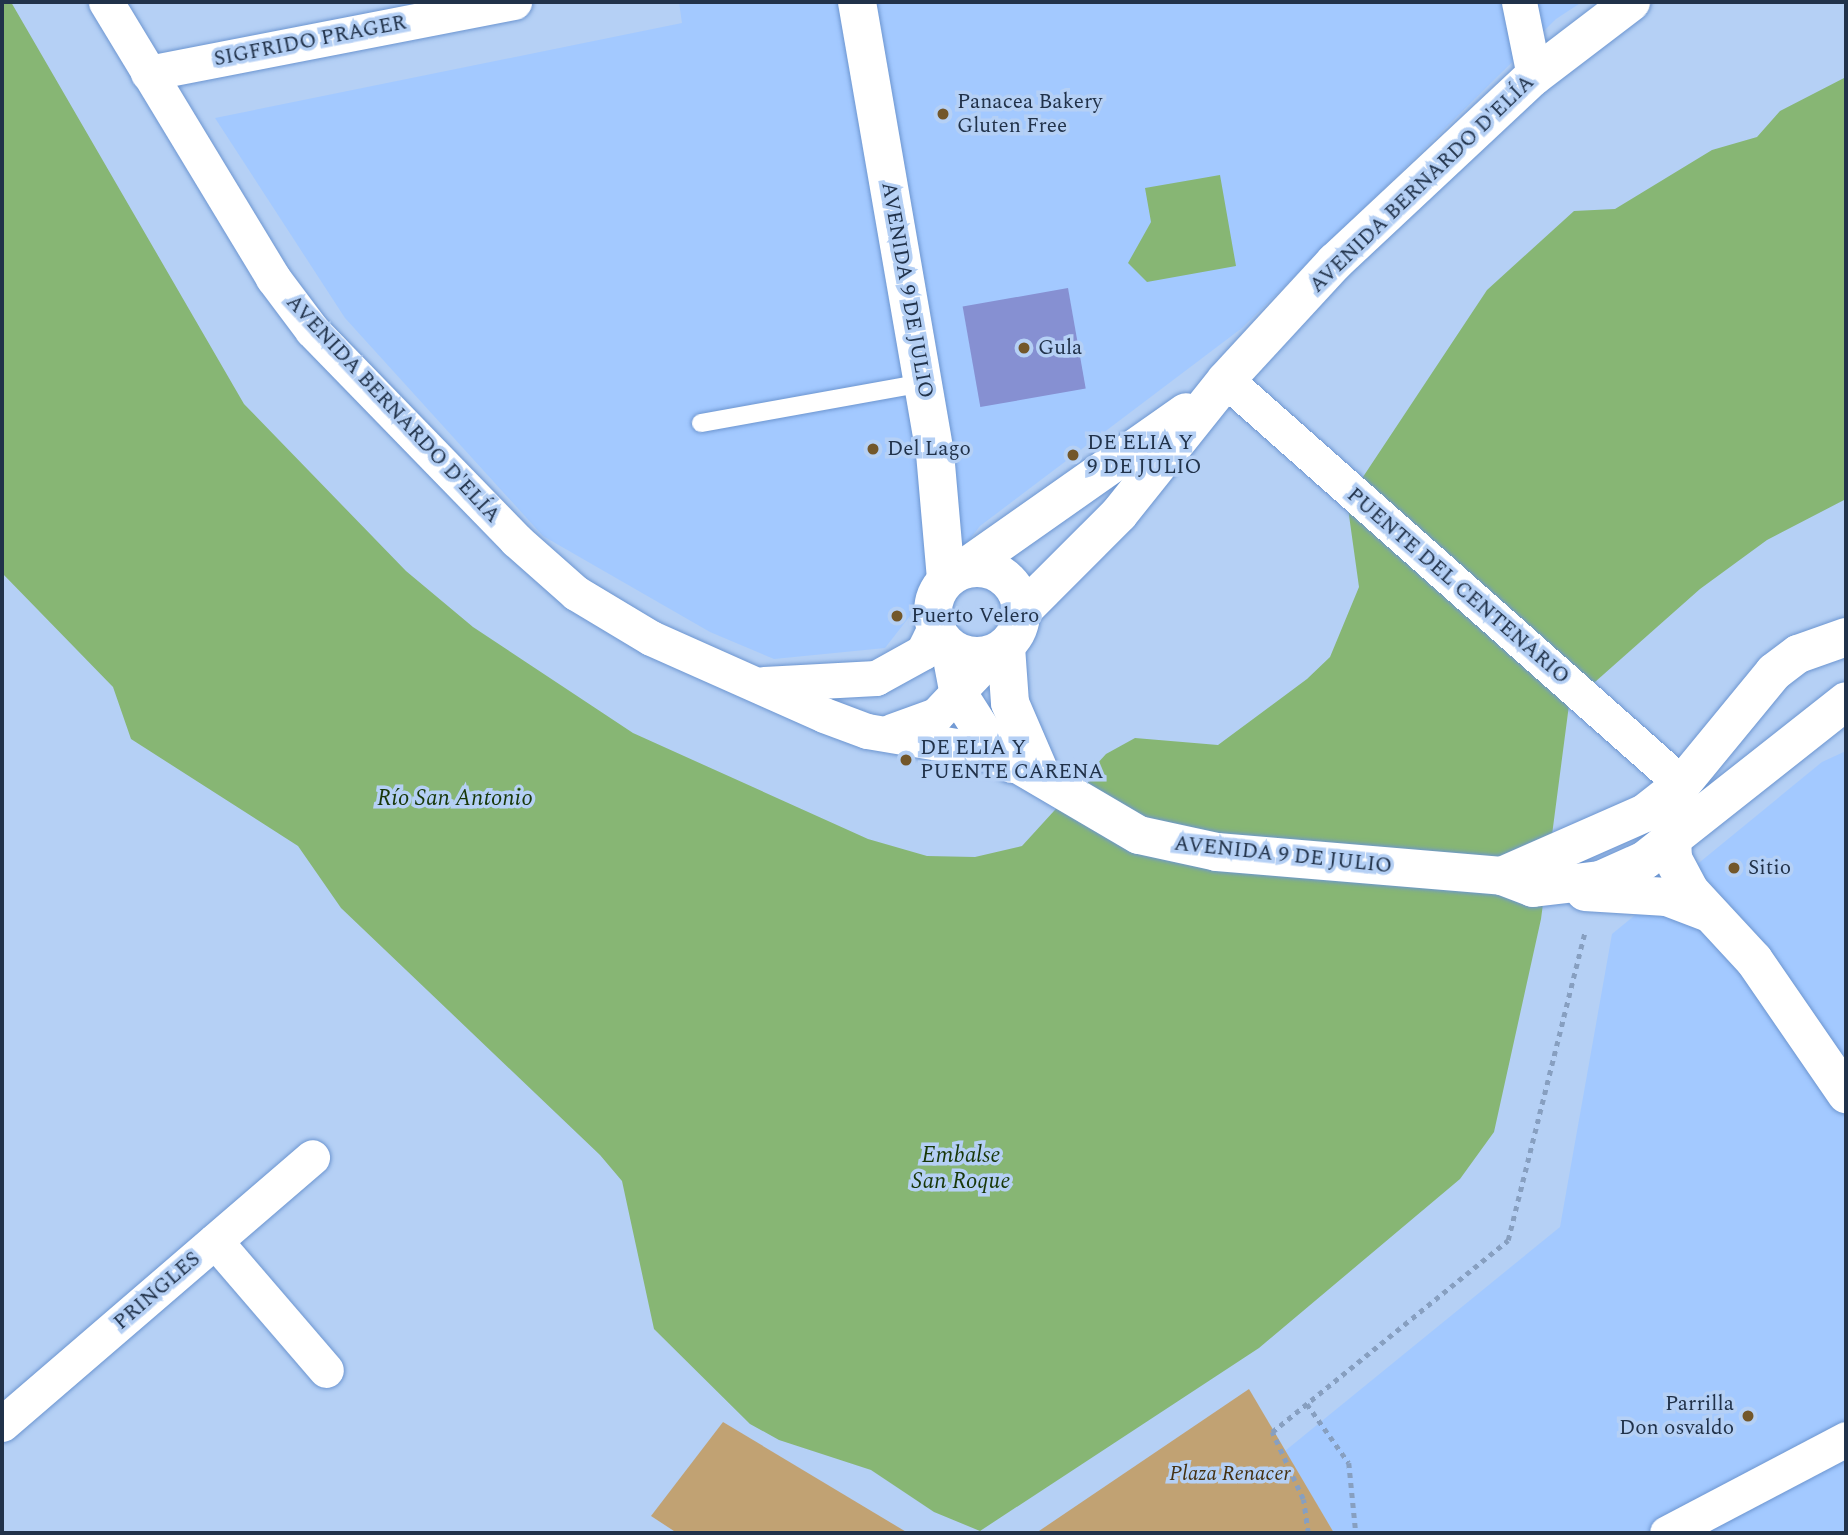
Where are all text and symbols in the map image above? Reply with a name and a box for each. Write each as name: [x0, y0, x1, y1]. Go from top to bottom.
street label: SIGFRIDO PRAGER: [212, 10, 408, 72]
street label: AVENIDA BERNARDO D'ELÍA: [1304, 70, 1540, 298]
place label: Panacea Bakery Gluten Free: [957, 89, 1102, 139]
marker: Panacea Bakery Gluten Free: [935, 106, 951, 122]
street label: AVENIDA 9 DE JULIO: [876, 180, 938, 400]
street label: AVENIDA BERNARDO D'ELÍA: [281, 290, 505, 528]
place label: Gula: [1038, 335, 1082, 361]
marker: Gula: [1016, 340, 1032, 356]
place label: DE ELIA Y 9 DE JULIO: [1087, 430, 1201, 480]
place label: Del Lago: [887, 436, 971, 462]
marker: Del Lago: [865, 441, 881, 457]
marker: DE ELIA Y 9 DE JULIO: [1065, 447, 1081, 463]
street label: PUENTE DEL CENTENARIO: [1342, 482, 1574, 690]
place label: Puerto Velero: [911, 603, 1039, 629]
marker: Puerto Velero: [889, 608, 905, 624]
place label: DE ELIA Y PUENTE CARENA: [920, 735, 1104, 785]
marker: DE ELIA Y PUENTE CARENA: [898, 752, 914, 768]
water label: Río San Antonio: [377, 785, 533, 813]
street label: AVENIDA 9 DE JULIO: [1173, 831, 1393, 879]
place label: Sitio: [1748, 855, 1791, 881]
marker: Sitio: [1726, 860, 1742, 876]
water label: Embalse San Roque: [912, 1142, 1010, 1196]
street label: PRINGLES: [109, 1247, 205, 1335]
place label: Parrilla Don osvaldo: [1619, 1391, 1734, 1441]
marker: Parrilla Don osvaldo: [1740, 1408, 1756, 1424]
park label: Plaza Renacer: [1169, 1461, 1291, 1487]

